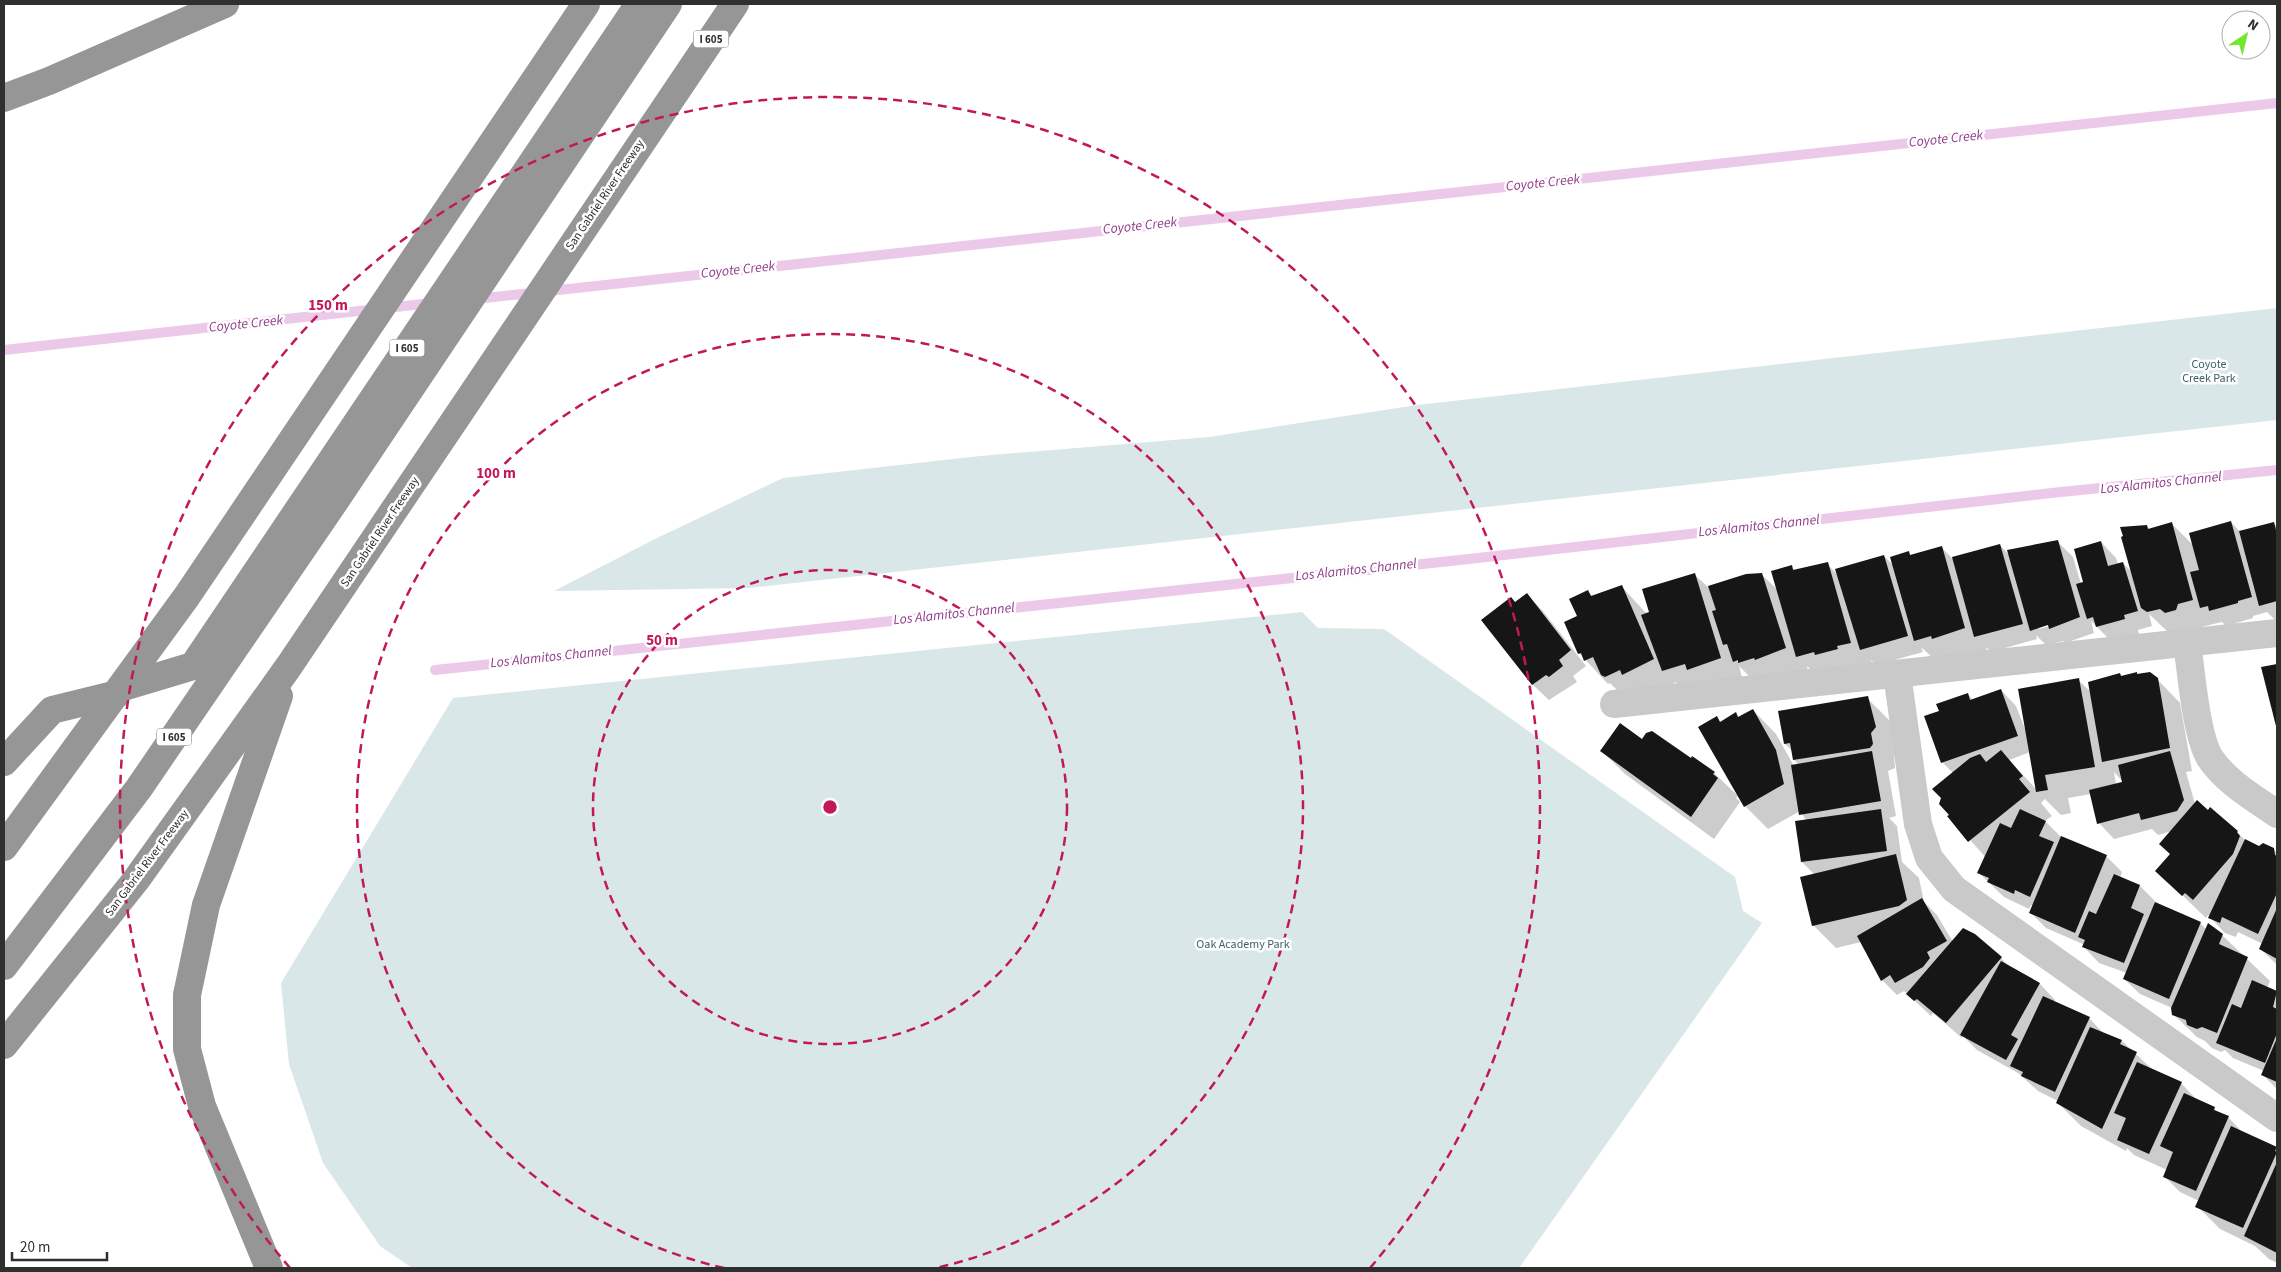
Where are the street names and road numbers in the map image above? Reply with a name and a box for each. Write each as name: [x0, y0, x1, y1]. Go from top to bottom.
road number: I 605: [694, 30, 728, 48]
street label: San Gabriel River Freeway: [562, 136, 649, 254]
road number: I 605: [390, 339, 424, 356]
street label: San Gabriel River Freeway: [337, 473, 424, 591]
road number: I 605: [156, 729, 192, 746]
street label: San Gabriel River Freeway: [101, 806, 193, 920]

